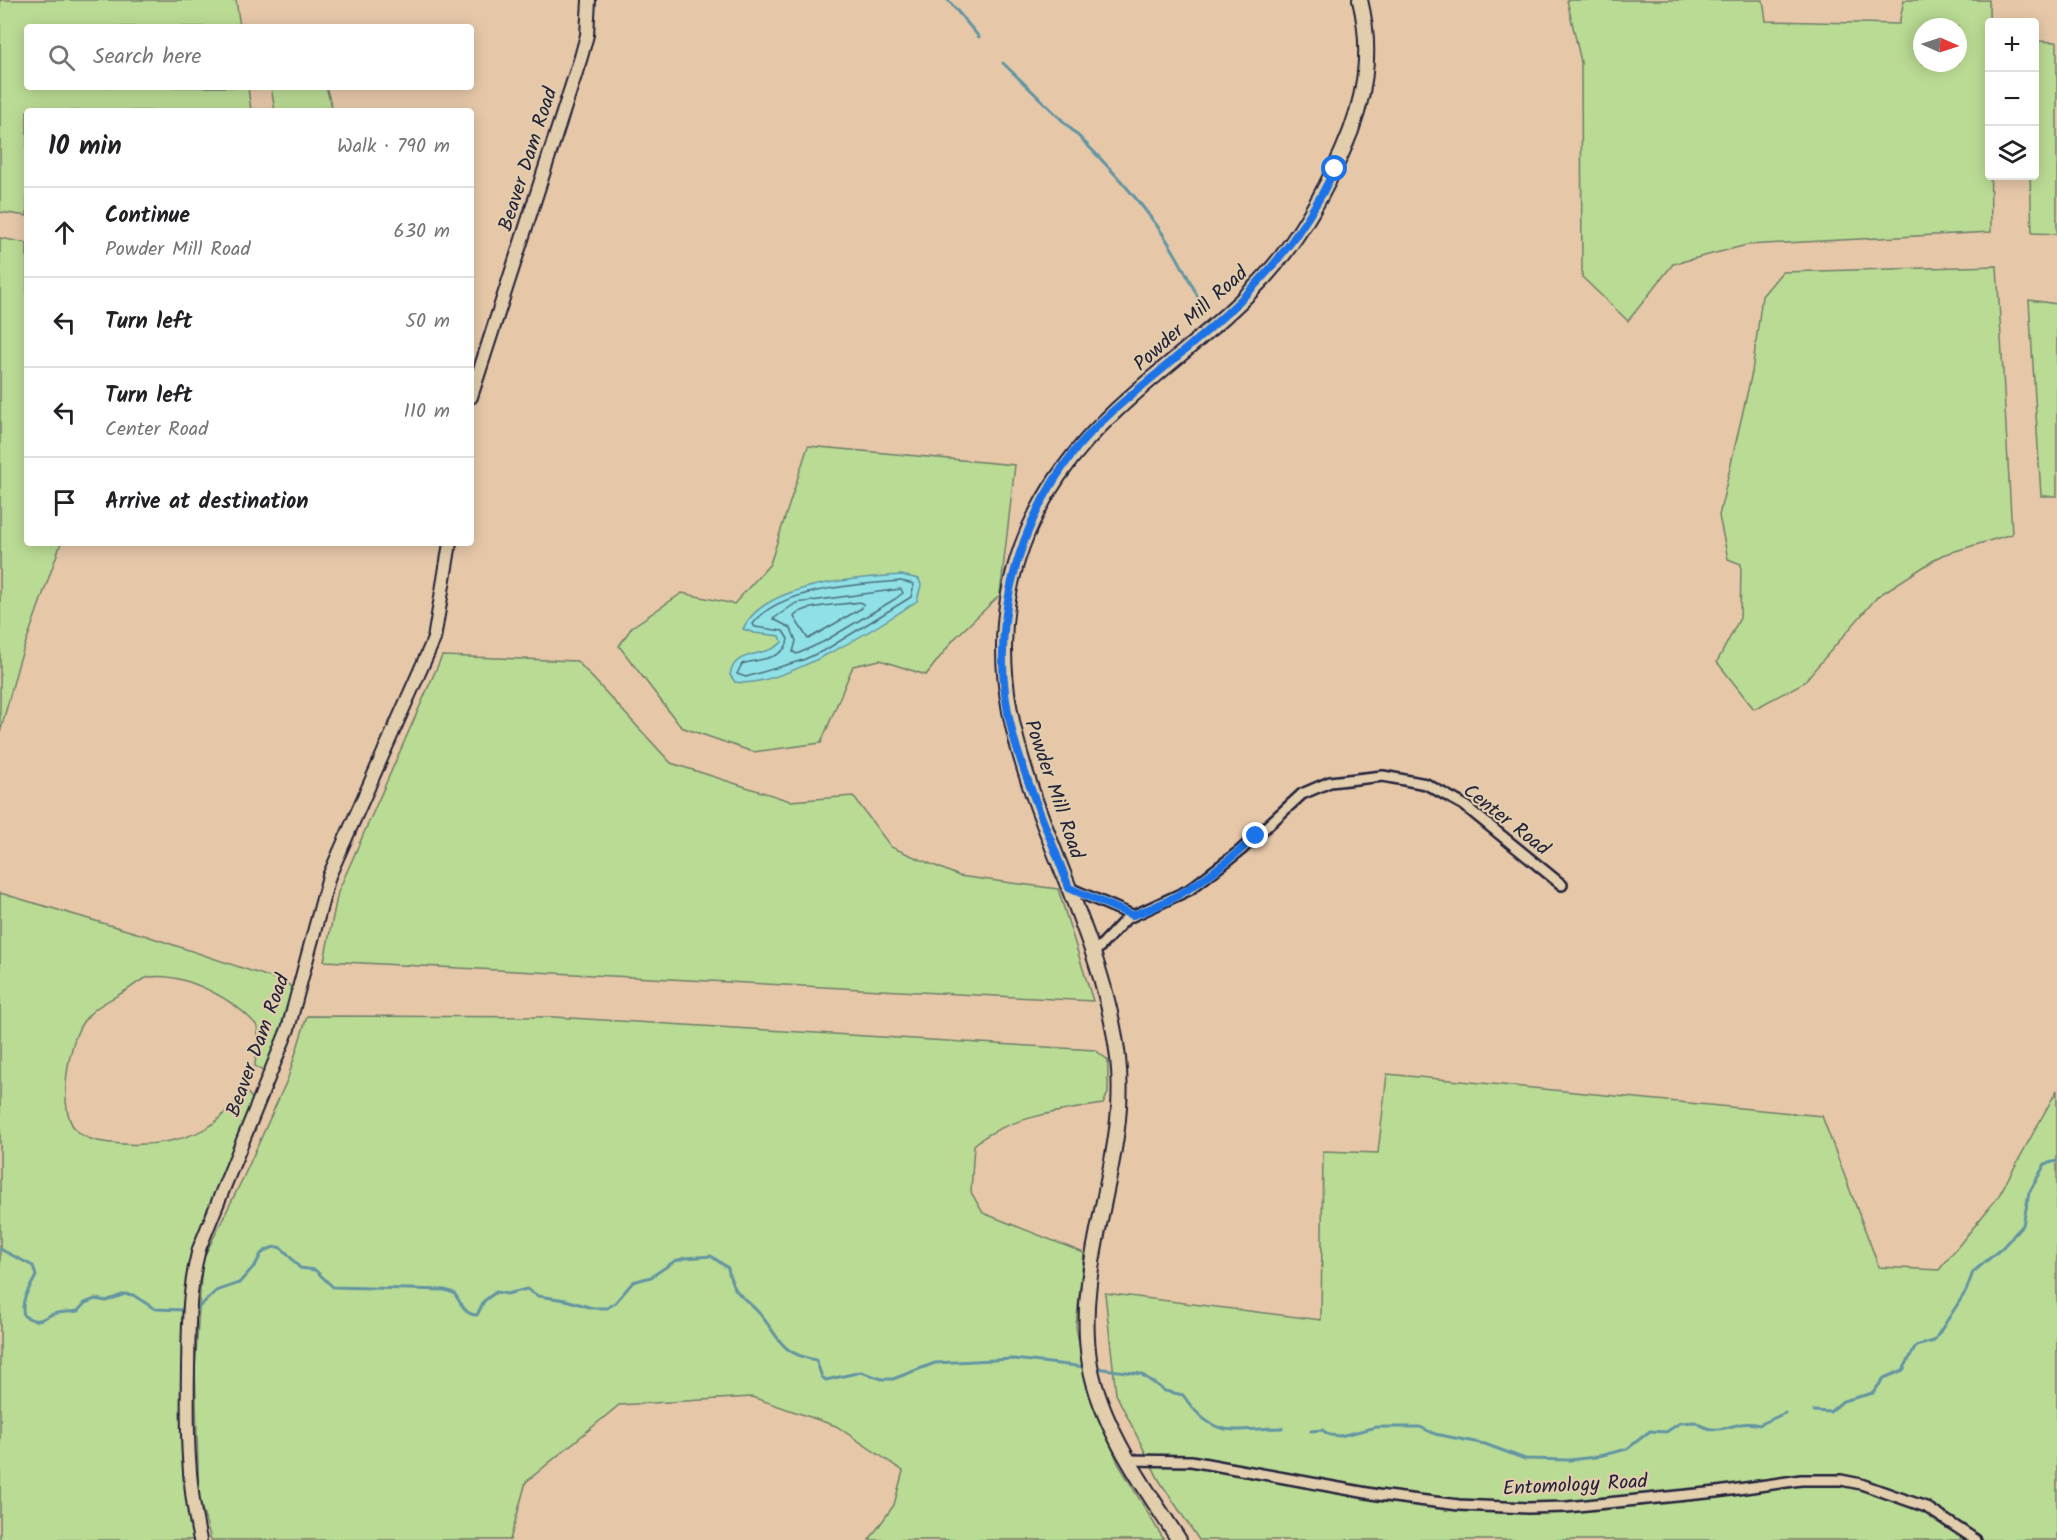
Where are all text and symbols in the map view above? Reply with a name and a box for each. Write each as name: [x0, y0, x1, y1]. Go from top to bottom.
north arrow: [1913, 18, 1967, 72]
map controls: [1985, 18, 2039, 180]
button: +: [1985, 18, 2039, 72]
search box: [24, 24, 474, 90]
text: Search here: [93, 40, 201, 75]
icon: search: [45, 41, 78, 74]
button: −: [1985, 72, 2039, 126]
street label: Beaver Dam Road: [491, 83, 568, 236]
text: 10 min: [48, 126, 122, 168]
button: layers: [1985, 126, 2039, 180]
text: Walk · 790 m: [337, 131, 450, 163]
route start: [1321, 155, 1347, 181]
text: Continue: [105, 199, 190, 234]
icon: ahead: [48, 216, 81, 249]
text: 630 m: [394, 216, 450, 248]
text: Powder Mill Road: [105, 234, 250, 266]
street label: Powder Mill Road: [1127, 258, 1257, 380]
text: Turn left: [105, 305, 192, 340]
icon: left: [48, 306, 81, 339]
text: 50 m: [405, 306, 450, 338]
text: Turn left: [105, 379, 192, 414]
icon: left: [48, 396, 81, 429]
text: 110 m: [404, 396, 450, 428]
text: Center Road: [105, 414, 208, 446]
text: Arrive at destination: [105, 485, 308, 520]
icon: arrive: [48, 486, 81, 519]
street label: Powder Mill Road: [1014, 716, 1092, 865]
street label: Center Road: [1455, 776, 1557, 866]
route end: [1242, 822, 1268, 848]
street label: Beaver Dam Road: [218, 969, 300, 1121]
street label: Entomology Road: [1502, 1466, 1649, 1506]

